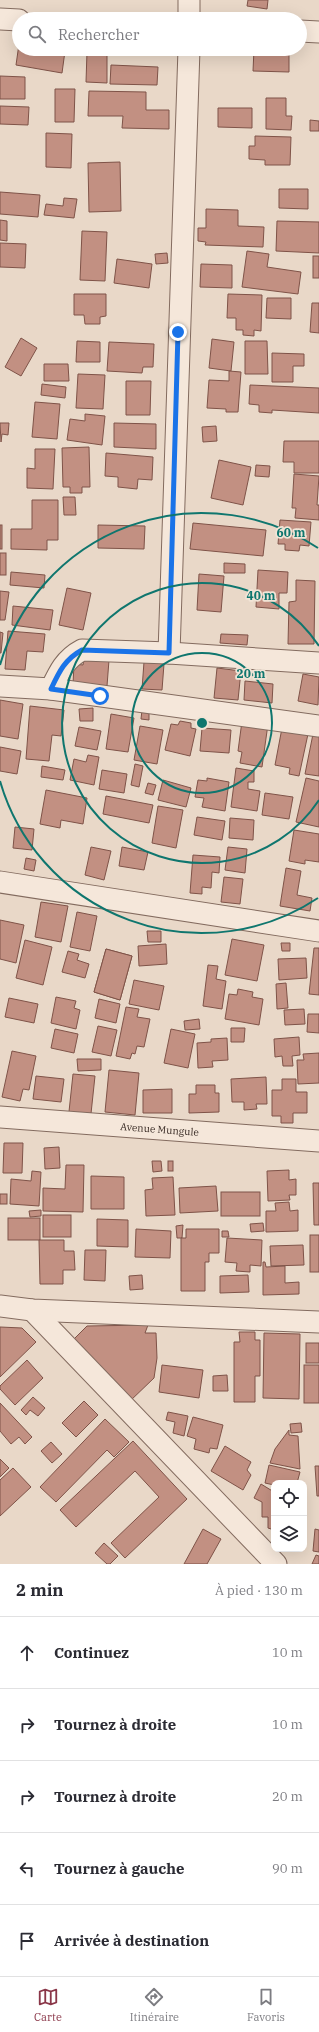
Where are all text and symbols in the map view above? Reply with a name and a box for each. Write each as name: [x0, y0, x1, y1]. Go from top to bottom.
search box: [12, 12, 307, 56]
icon: search: [26, 23, 48, 45]
text: Rechercher: [58, 25, 139, 44]
route end: [169, 323, 187, 341]
text: 60 m: [277, 525, 306, 540]
text: 40 m: [247, 588, 276, 603]
text: 20 m: [237, 666, 266, 681]
route start: [91, 687, 109, 705]
centre of rings: [195, 716, 209, 730]
street label: Avenue Mungule: [120, 1120, 199, 1139]
map controls: [271, 1480, 307, 1552]
button: locate: [271, 1480, 307, 1516]
button: layers: [271, 1516, 307, 1552]
text: 2 min: [16, 1579, 64, 1601]
text: À pied · 130 m: [215, 1582, 303, 1599]
icon: ahead: [16, 1642, 38, 1664]
text: Continuez: [54, 1643, 129, 1662]
text: 10 m: [272, 1644, 303, 1661]
icon: right: [16, 1714, 38, 1736]
text: Tournez à droite: [54, 1715, 176, 1734]
text: 10 m: [272, 1716, 303, 1733]
icon: right: [16, 1786, 38, 1808]
text: Tournez à droite: [54, 1787, 176, 1806]
text: 20 m: [272, 1788, 303, 1805]
icon: left: [16, 1858, 38, 1880]
text: Tournez à gauche: [54, 1859, 185, 1878]
text: 90 m: [272, 1860, 303, 1877]
icon: arrive: [16, 1930, 38, 1952]
text: Arrivée à destination: [54, 1931, 209, 1950]
tab: Carte: [34, 1986, 62, 2024]
tab: Itinéraire: [130, 1986, 179, 2024]
tab: Favoris: [247, 1986, 285, 2024]

